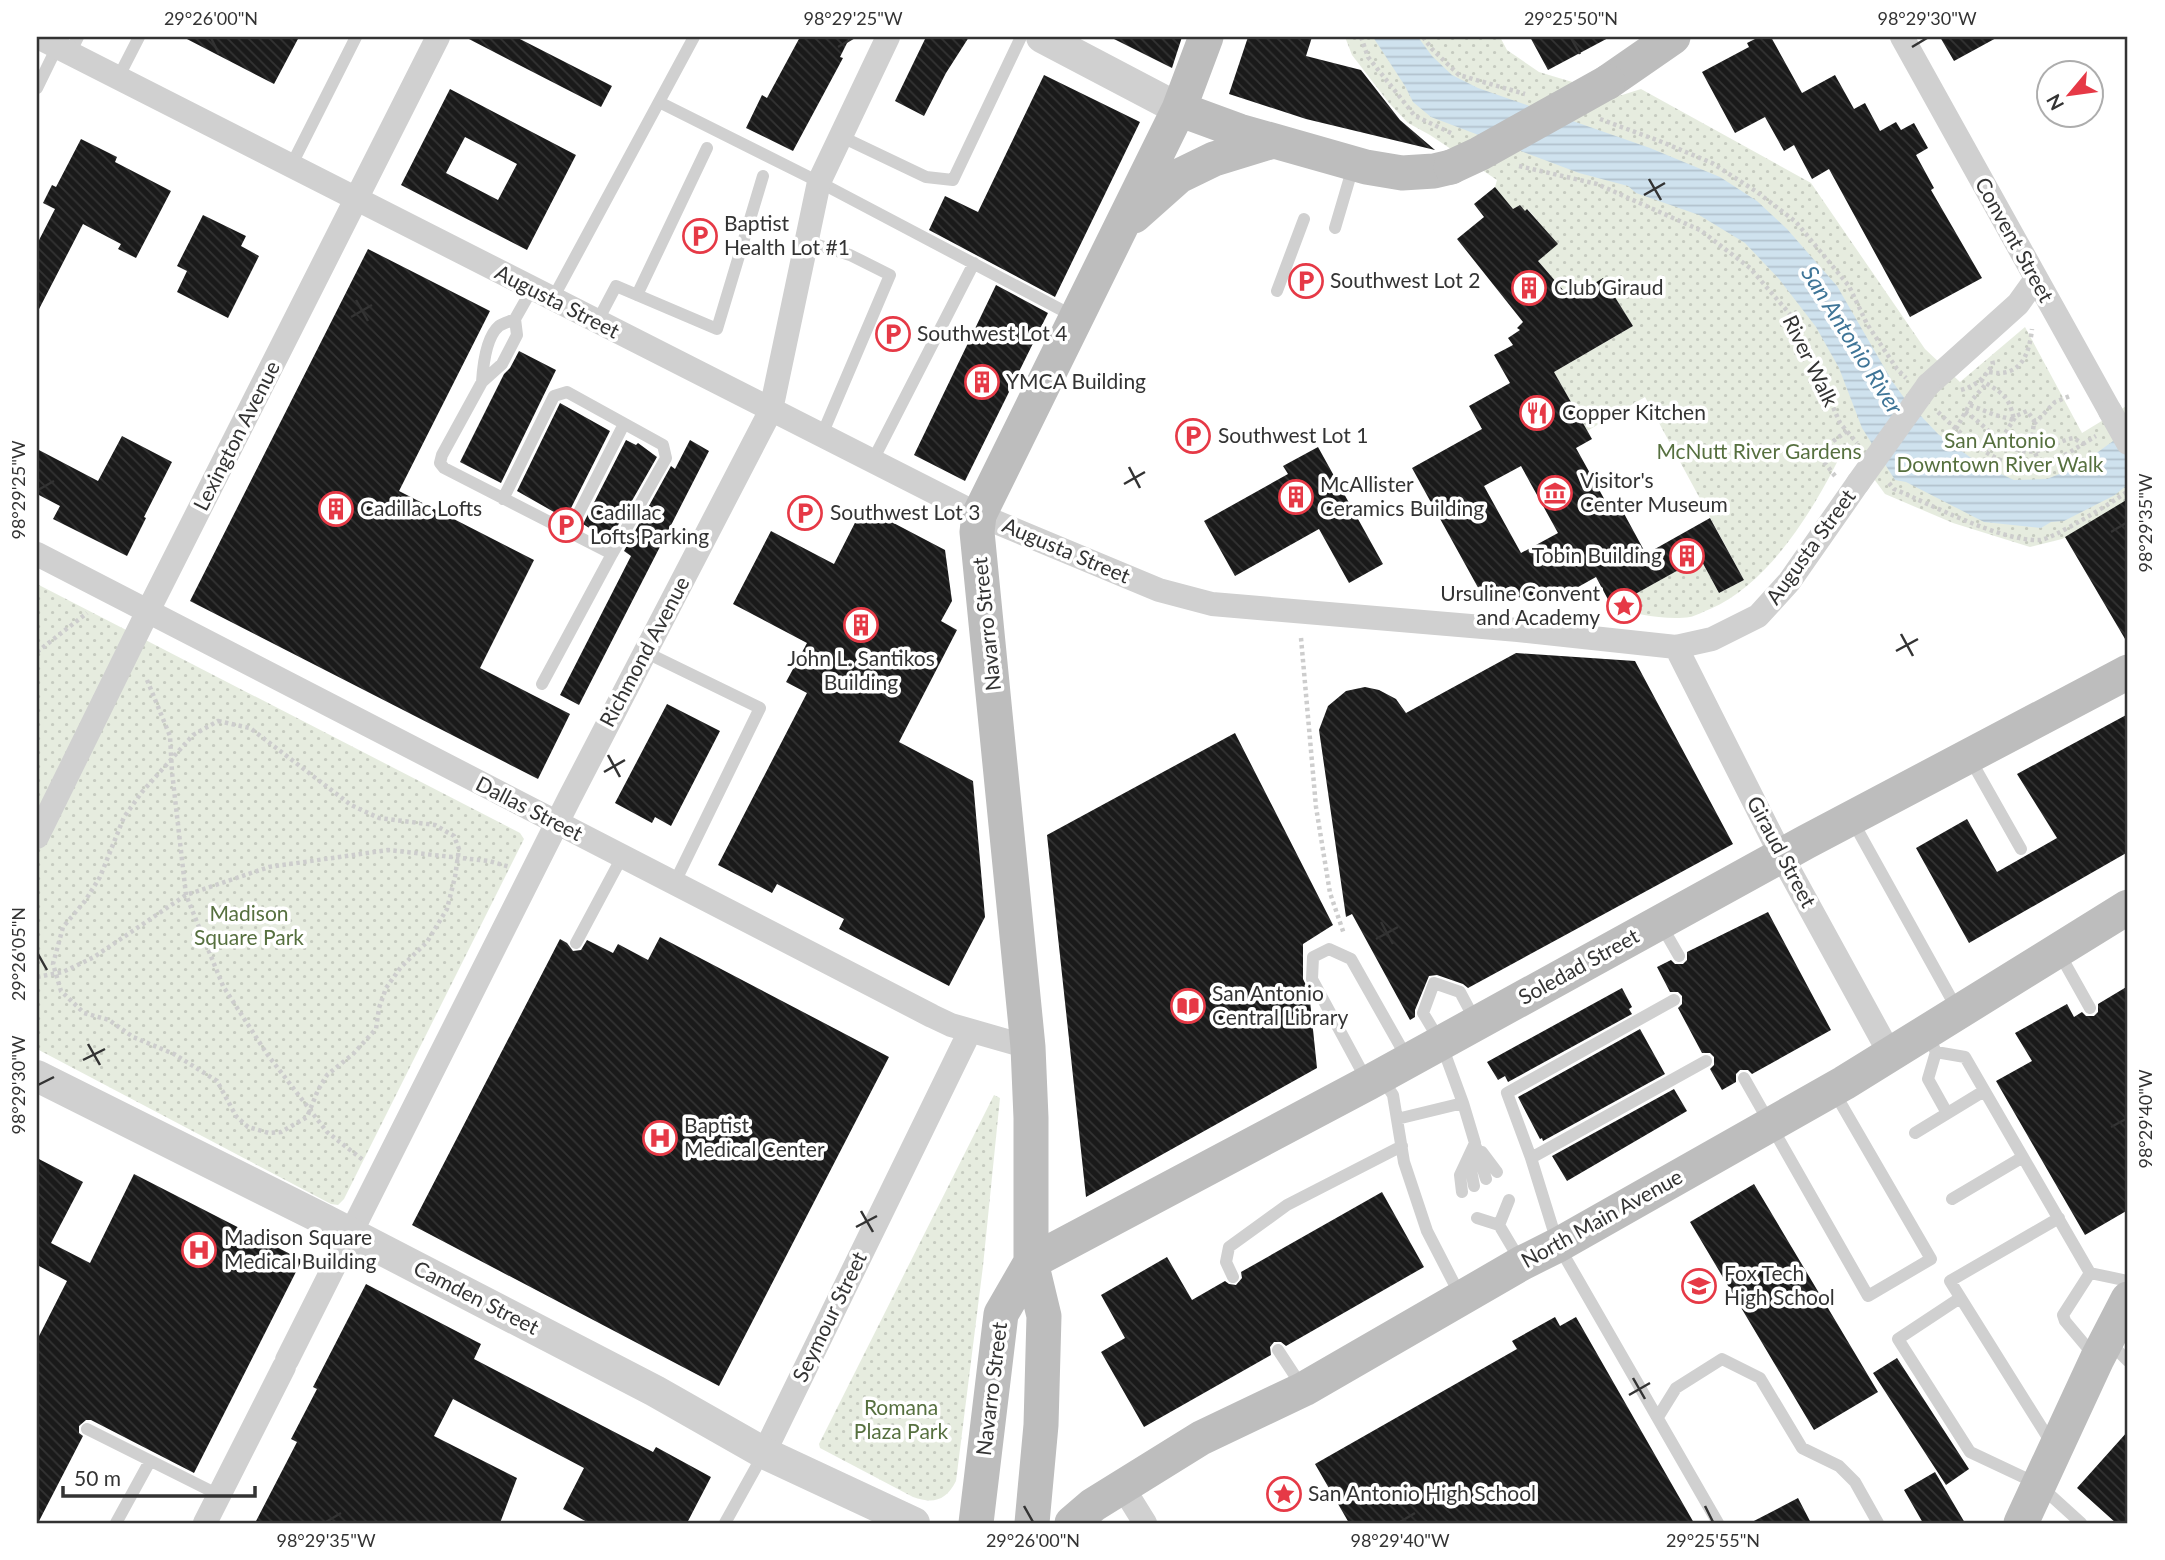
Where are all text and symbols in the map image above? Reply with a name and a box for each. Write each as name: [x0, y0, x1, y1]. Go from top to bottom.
text: 29°26'00"N: [164, 7, 258, 29]
text: 98°29'25"W: [803, 7, 903, 29]
text: 29°25'50"N: [1524, 7, 1618, 29]
text: 98°29'30"W: [1877, 7, 1977, 29]
north arrow: [2036, 60, 2106, 130]
text: N: [2041, 91, 2068, 114]
street label: Convent Street: [1971, 173, 2060, 306]
place label: Baptist Health Lot #1: [724, 210, 850, 259]
parking icon: Baptist Health Lot #1: [681, 217, 719, 255]
street label: Augusta Street: [491, 259, 624, 343]
water label: San Antonio River: [1796, 260, 1910, 420]
parking icon: Southwest Lot 2: [1287, 262, 1325, 300]
place label: Southwest Lot 2: [1330, 267, 1480, 292]
building icon: Club Giraud: [1510, 269, 1548, 307]
place label: Club Giraud: [1554, 274, 1664, 299]
street label: River Walk: [1778, 311, 1844, 410]
parking icon: Southwest Lot 4: [874, 315, 912, 353]
place label: Southwest Lot 4: [917, 320, 1067, 345]
street label: Lexington Avenue: [187, 356, 284, 514]
building icon: YMCA Building: [963, 363, 1001, 401]
place label: YMCA Building: [1006, 368, 1146, 393]
restaurant icon: Copper Kitchen: [1518, 394, 1556, 432]
place label: Copper Kitchen: [1562, 399, 1706, 424]
parking icon: Southwest Lot 1: [1174, 417, 1212, 455]
place label: Southwest Lot 1: [1218, 422, 1368, 447]
park label: San Antonio Downtown River Walk: [1896, 427, 2104, 476]
park label: McNutt River Gardens: [1656, 438, 1862, 463]
text: 98°29'25"W: [7, 440, 29, 540]
place label: Visitor's Center Museum: [1580, 467, 1728, 516]
place label: McAllister Ceramics Building: [1320, 471, 1484, 520]
text: 98°29'35"W: [2134, 473, 2156, 573]
museum icon: Visitor's Center Museum: [1536, 474, 1574, 512]
building icon: McAllister Ceramics Building: [1277, 478, 1315, 516]
street label: Augusta Street: [1760, 483, 1860, 608]
building icon: Cadillac Lofts: [317, 490, 355, 528]
parking icon: Southwest Lot 3: [786, 494, 824, 532]
place label: Cadillac Lofts: [360, 495, 482, 520]
place label: Cadillac Lofts Parking: [590, 499, 709, 548]
place label: Southwest Lot 3: [830, 499, 980, 524]
parking icon: Cadillac Lofts Parking: [547, 506, 585, 544]
street label: Augusta Street: [999, 512, 1134, 588]
building icon: Tobin Building: [1668, 537, 1706, 575]
place label: Tobin Building: [1532, 542, 1662, 567]
street label: Navarro Street: [966, 556, 1005, 692]
street label: Richmond Avenue: [594, 572, 694, 731]
place label: Ursuline Convent and Academy: [1440, 580, 1600, 629]
place icon: Ursuline Convent and Academy: [1605, 587, 1643, 625]
building icon: John L. Santikos Building: [842, 606, 880, 644]
place label: John L. Santikos Building: [787, 645, 935, 694]
street label: Dallas Street: [472, 770, 588, 845]
street label: Giraud Street: [1743, 791, 1822, 912]
park label: Madison Square Park: [194, 900, 304, 949]
text: 29°26'05"N: [7, 907, 29, 1001]
street label: Soledad Street: [1514, 922, 1643, 1009]
place label: San Antonio Central Library: [1212, 980, 1348, 1029]
library icon: San Antonio Central Library: [1169, 987, 1207, 1025]
text: 98°29'30"W: [7, 1035, 29, 1135]
text: 98°29'40"W: [2134, 1069, 2156, 1169]
place label: Baptist Medical Center: [684, 1112, 825, 1161]
hospital icon: Baptist Medical Center: [641, 1119, 679, 1157]
street label: North Main Avenue: [1516, 1163, 1686, 1272]
place label: Madison Square Medical Building: [224, 1224, 376, 1273]
hospital icon: Madison Square Medical Building: [180, 1231, 218, 1269]
street label: Seymour Street: [786, 1247, 871, 1386]
street label: Camden Street: [410, 1254, 544, 1339]
place label: Fox Tech High School: [1724, 1260, 1835, 1309]
school or university icon: Fox Tech High School: [1680, 1267, 1718, 1305]
street label: Navarro Street: [970, 1320, 1011, 1457]
park label: Romana Plaza Park: [854, 1394, 948, 1443]
scale bar: [63, 1455, 256, 1499]
text: 50 m: [74, 1465, 121, 1490]
place icon: San Antonio High School: [1265, 1475, 1303, 1513]
place label: San Antonio High School: [1308, 1480, 1536, 1505]
text: 98°29'35"W: [276, 1529, 376, 1551]
text: 29°26'00"N: [986, 1529, 1080, 1551]
text: 98°29'40"W: [1350, 1529, 1450, 1551]
text: 29°25'55"N: [1666, 1529, 1760, 1551]

